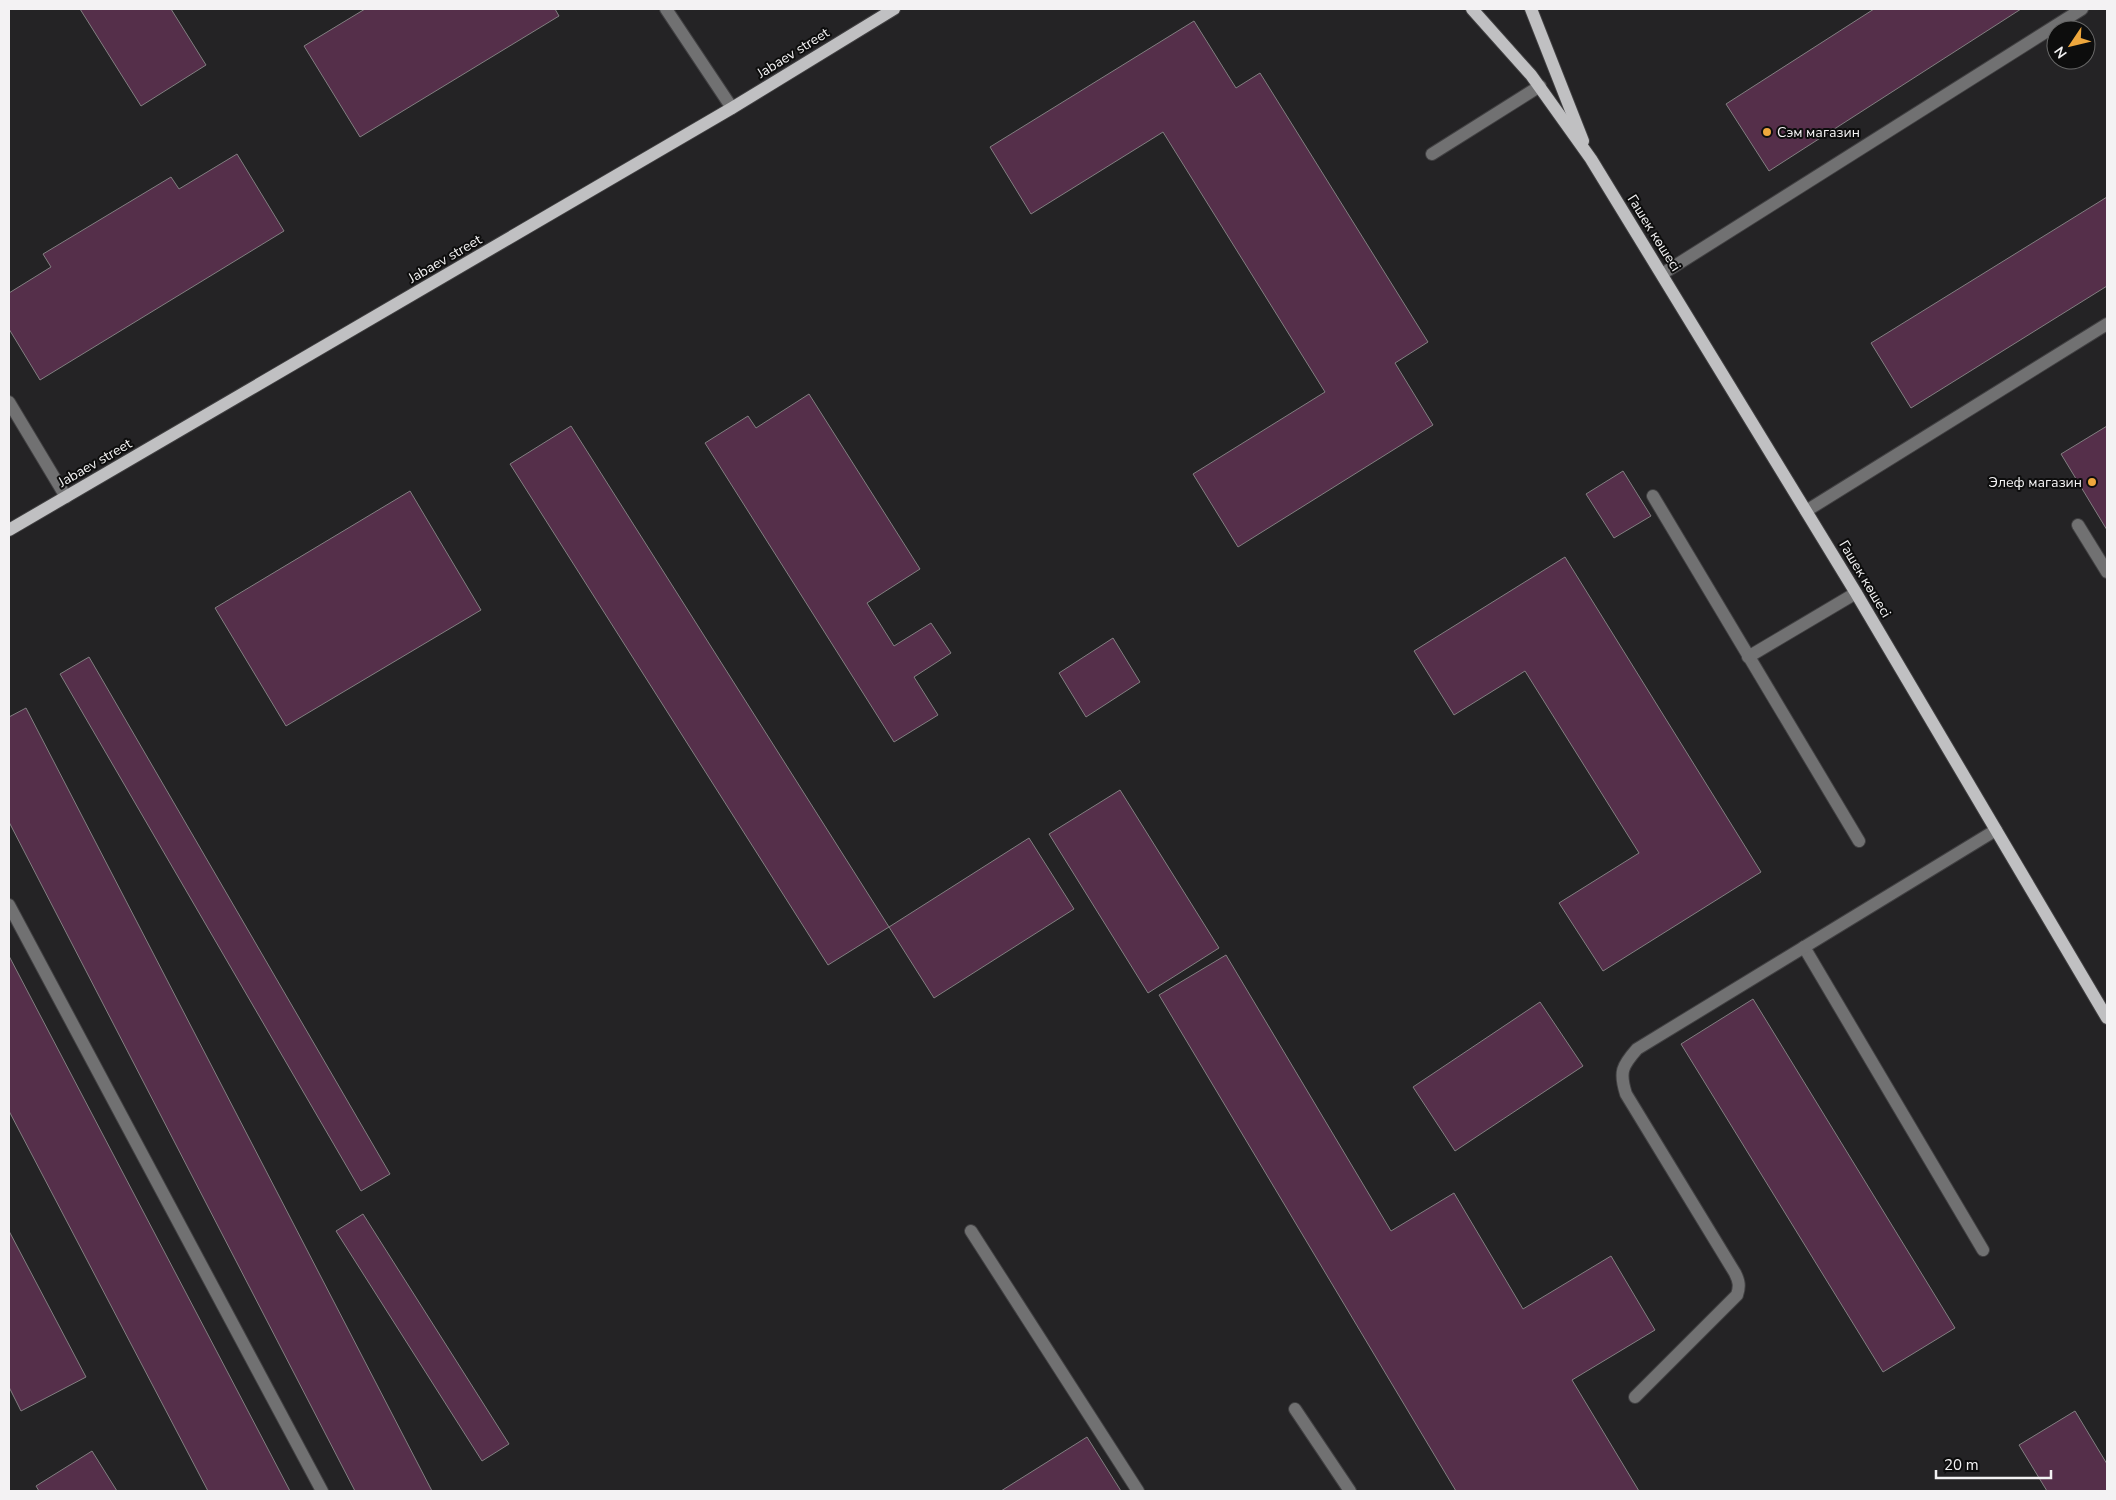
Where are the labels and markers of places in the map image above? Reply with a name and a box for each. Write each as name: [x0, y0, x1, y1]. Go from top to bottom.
place label: Сэм магазин: [1777, 123, 1860, 142]
marker: Сэм магазин: [1761, 126, 1773, 138]
place label: Элеф магазин: [1989, 473, 2082, 492]
marker: Элеф магазин: [2086, 476, 2098, 488]

